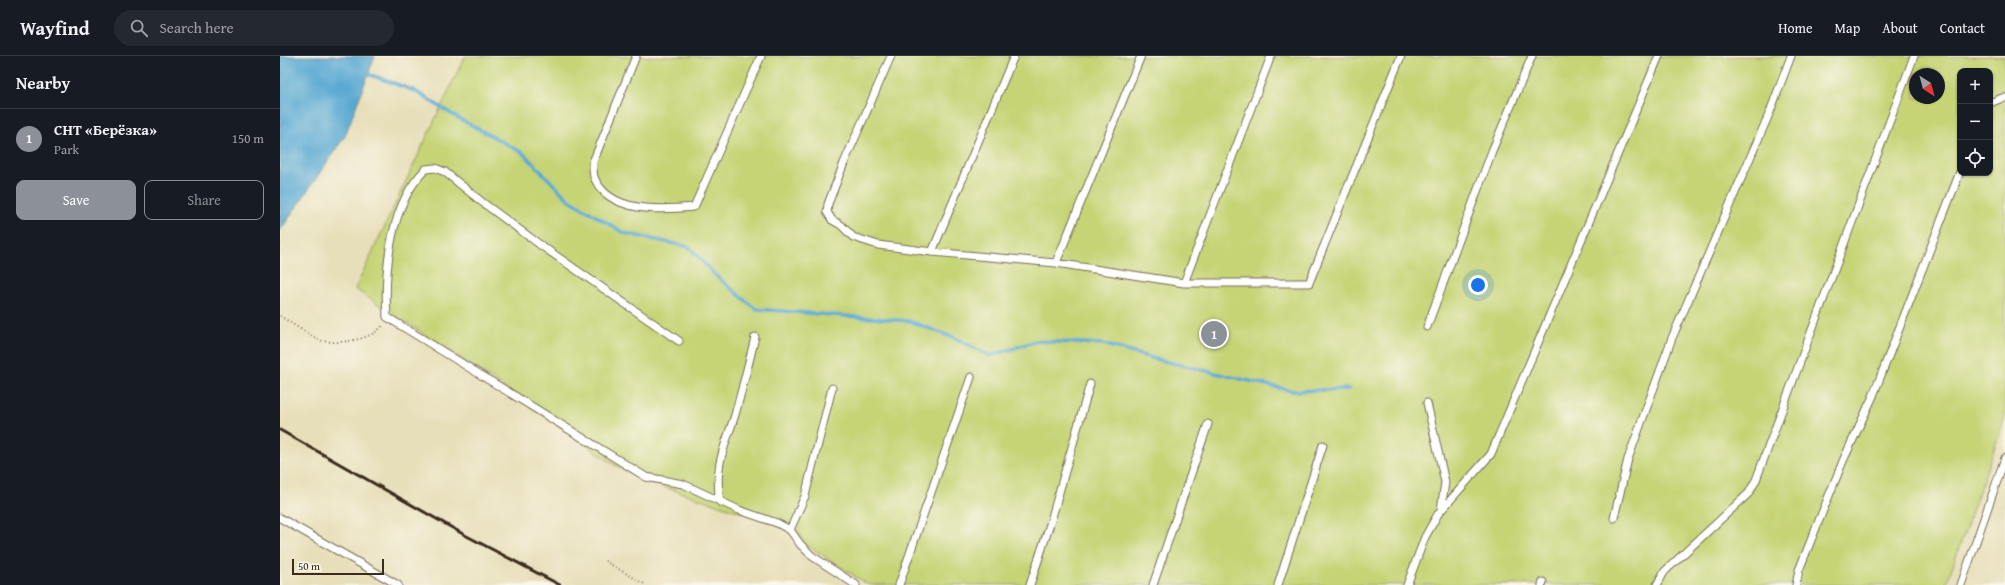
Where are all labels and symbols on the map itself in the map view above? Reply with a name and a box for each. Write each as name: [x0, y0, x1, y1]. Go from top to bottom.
north arrow: [1909, 68, 1945, 104]
your location: [1468, 275, 1488, 295]
pin: 1: [1201, 319, 1227, 349]
scale bar: [292, 557, 384, 576]

